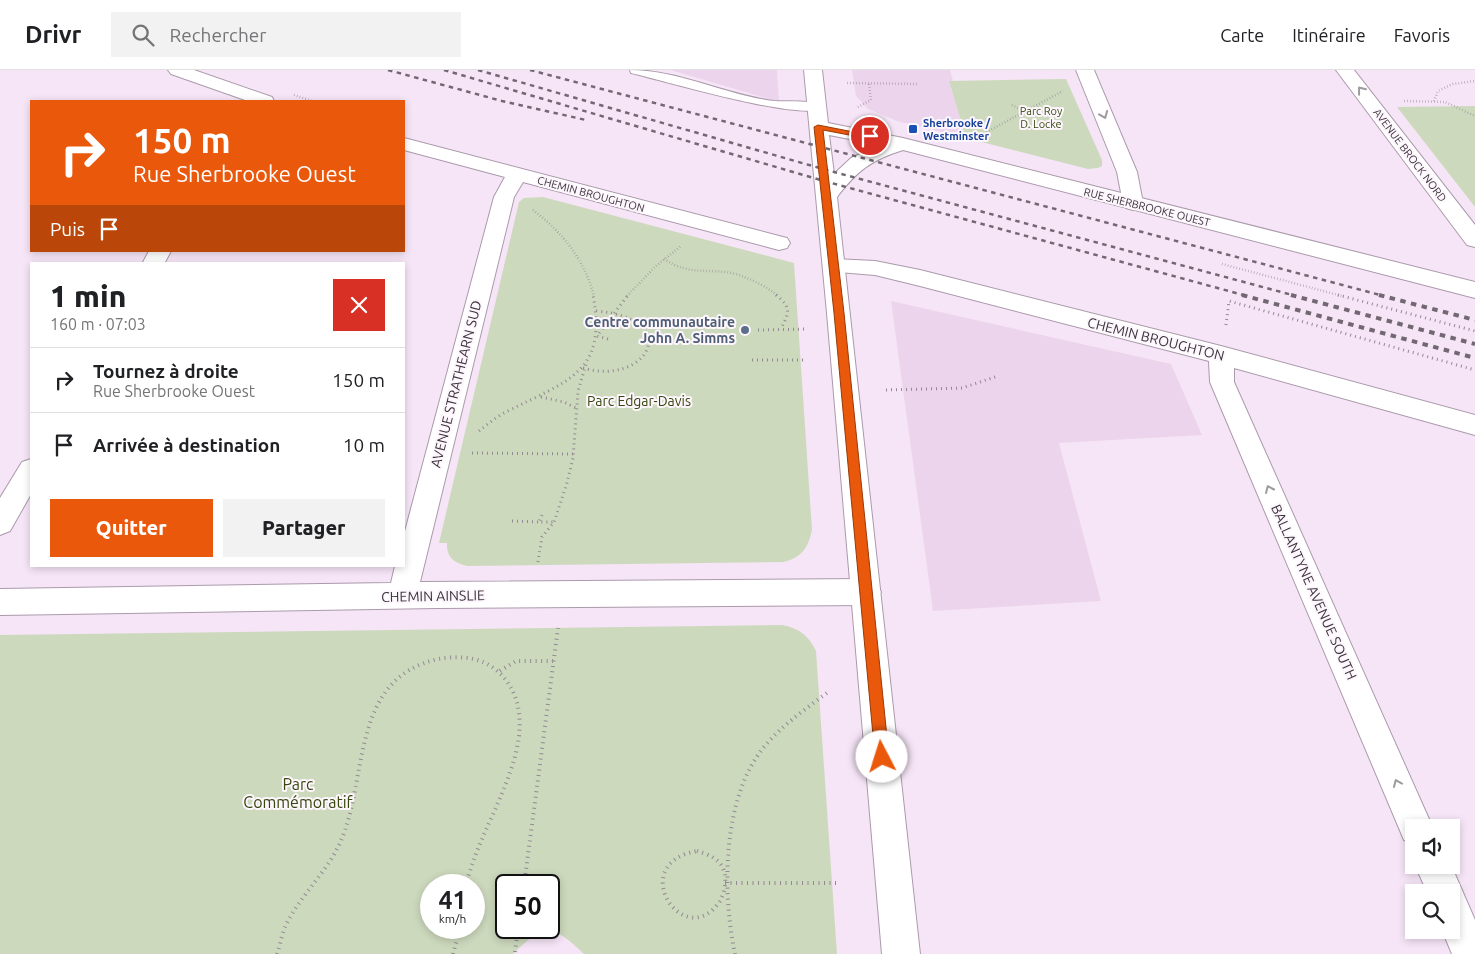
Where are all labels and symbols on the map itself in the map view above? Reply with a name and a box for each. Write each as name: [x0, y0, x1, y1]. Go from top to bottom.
one-way arrow: [1358, 87, 1366, 96]
park label: Parc Roy D. Locke: [1020, 105, 1063, 130]
street label: AVENUE BROCK NORD: [1371, 106, 1449, 204]
one-way arrow: [1098, 110, 1108, 119]
pin: [849, 115, 891, 157]
place label: Sherbrooke / Westminster: [923, 117, 991, 142]
marker: Sherbrooke / Westminster: [907, 123, 919, 135]
street label: CHEMIN BROUGHTON: [536, 174, 646, 214]
street label: RUE SHERBROOKE OUEST: [1083, 185, 1211, 229]
street label: AVENUE STRATHEARN SUD: [427, 299, 485, 469]
place label: Centre communautaire John A. Simms: [585, 314, 735, 346]
street label: CHEMIN BROUGHTON: [1086, 314, 1226, 364]
marker: Centre communautaire John A. Simms: [739, 324, 751, 336]
park label: Parc Edgar-Davis: [587, 393, 691, 409]
one-way arrow: [1264, 486, 1274, 494]
street label: BALLANTYNE AVENUE SOUTH: [1268, 502, 1360, 682]
street label: CHEMIN AINSLIE: [381, 587, 485, 605]
position arrow: [855, 730, 907, 782]
park label: Parc Commémoratif: [243, 775, 354, 811]
one-way arrow: [1392, 779, 1403, 788]
speed limit sign: 50: [495, 874, 560, 939]

